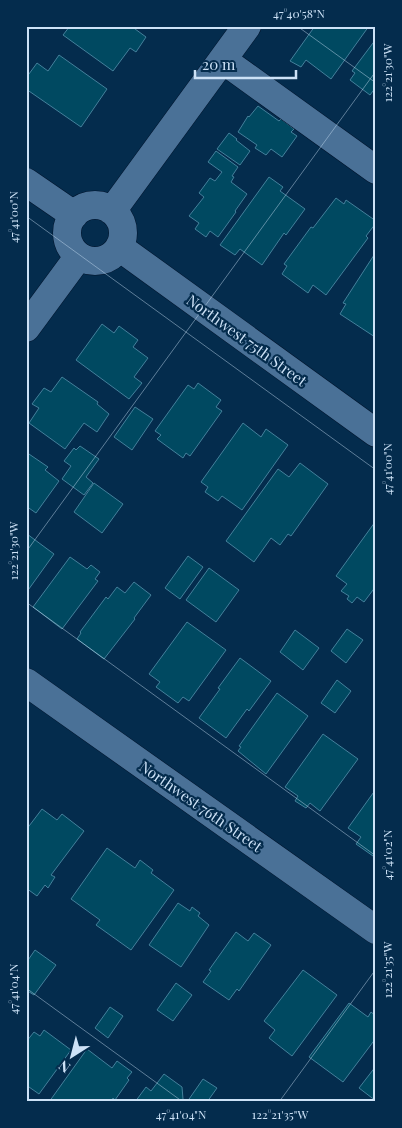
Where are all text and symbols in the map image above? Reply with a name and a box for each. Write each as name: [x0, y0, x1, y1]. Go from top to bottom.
text: 47°40'58"N: [273, 5, 326, 21]
text: 122°21'30"W: [379, 44, 395, 102]
scale bar: [195, 48, 296, 80]
text: 20 m: [202, 54, 236, 74]
text: 47°41'00"N: [5, 190, 21, 243]
street label: Northwest 75th Street: [183, 290, 312, 391]
text: 47°41'00"N: [379, 442, 395, 495]
text: 122°21'30"W: [5, 522, 21, 580]
street label: Northwest 76th Street: [136, 756, 267, 856]
text: 47°41'02"N: [379, 829, 395, 880]
text: 122°21'35"W: [379, 942, 395, 998]
text: 47°41'04"N: [5, 963, 21, 1014]
north arrow: [48, 1030, 98, 1080]
text: N: [54, 1056, 74, 1078]
text: 47°41'04"N: [156, 1106, 207, 1122]
text: 122°21'35"W: [252, 1106, 308, 1122]

